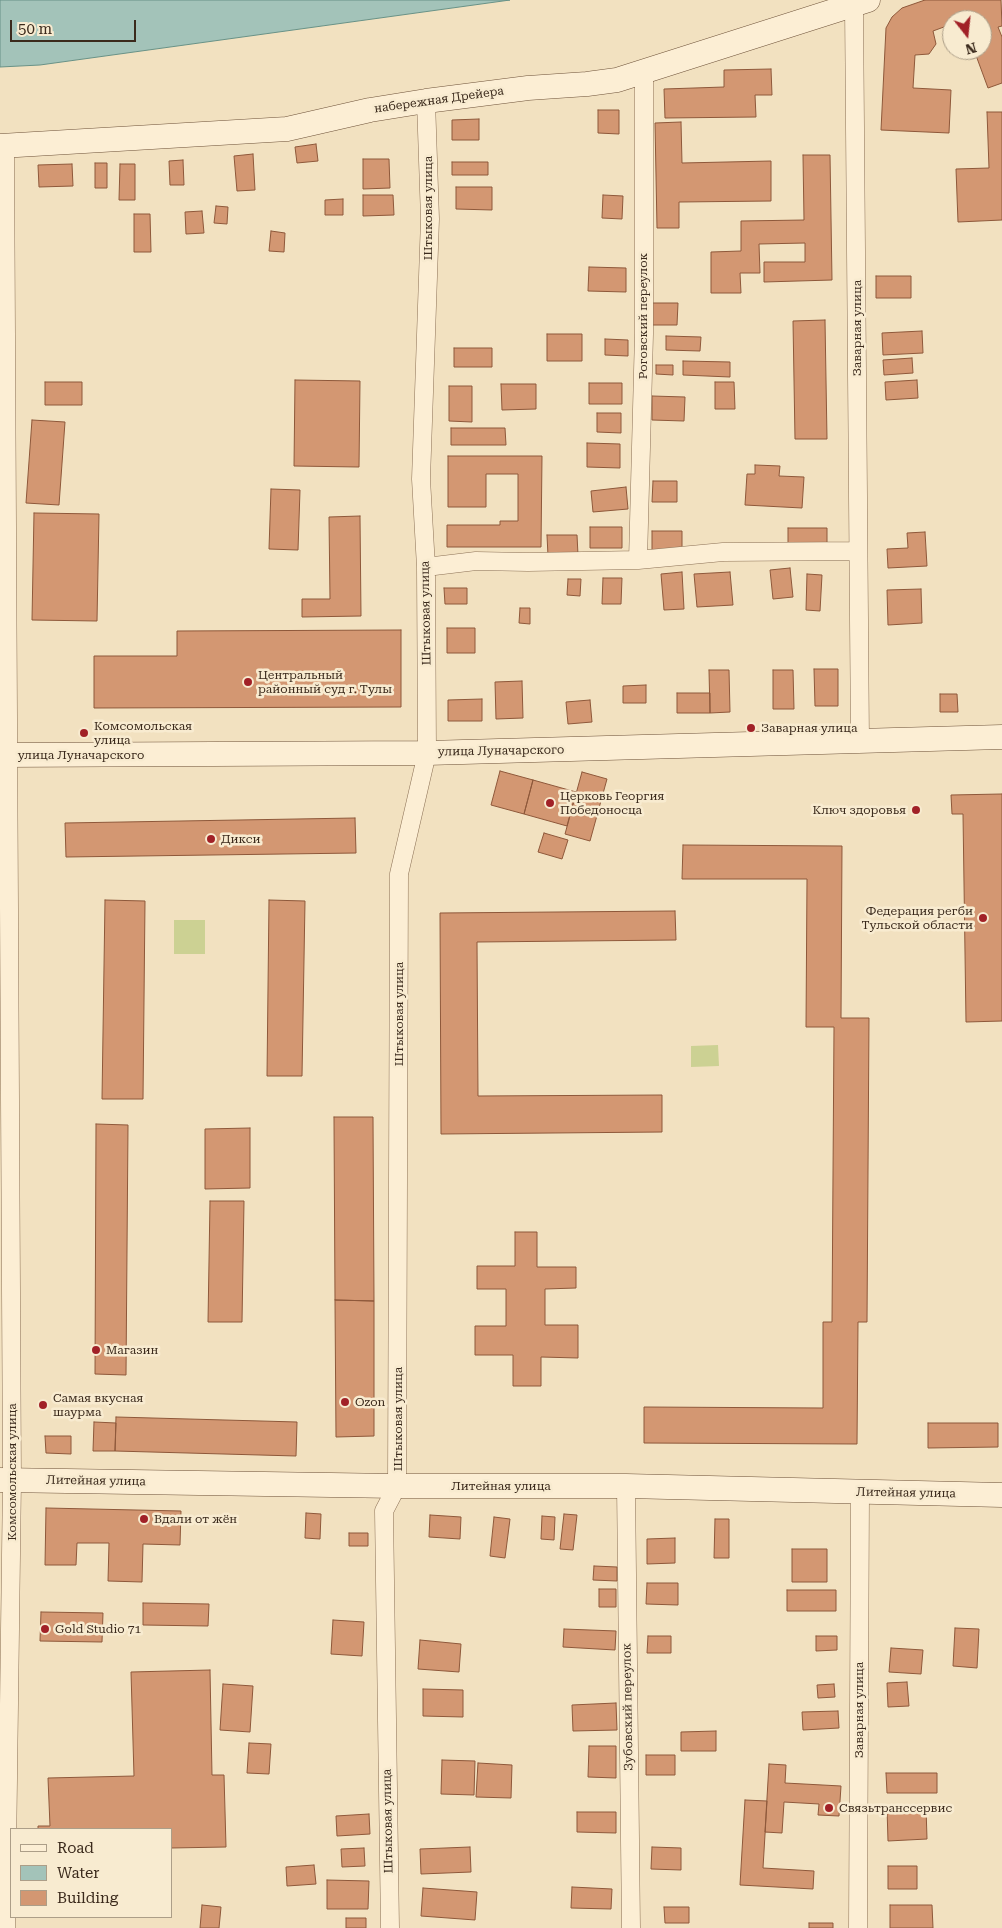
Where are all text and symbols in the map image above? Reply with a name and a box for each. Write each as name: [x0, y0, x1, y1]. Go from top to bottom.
scale bar: [12, 10, 139, 42]
north arrow: [942, 10, 992, 60]
text: 50 m: [18, 20, 52, 38]
text: N: [963, 39, 978, 58]
street label: набережная Дрейера: [373, 84, 505, 116]
street label: Штыковая улица: [421, 156, 435, 260]
street label: Роговский переулок: [636, 253, 650, 379]
street label: Заварная улица: [850, 280, 864, 376]
street label: Штыковая улица: [418, 561, 434, 665]
place label: Центральный районный суд г. Тулы: [258, 668, 392, 696]
marker: Центральный районный суд г. Тулы: [242, 676, 254, 688]
place label: Комсомольская улица: [94, 719, 192, 747]
place label: Заварная улица: [761, 721, 857, 735]
marker: Заварная улица: [745, 722, 757, 734]
marker: Комсомольская улица: [78, 727, 90, 739]
street label: улица Луначарского: [438, 743, 564, 759]
street label: улица Луначарского: [18, 748, 144, 762]
place label: Церковь Георгия Победоносца: [560, 789, 664, 817]
marker: Церковь Георгия Победоносца: [544, 797, 556, 809]
place label: Ключ здоровья: [812, 803, 906, 817]
marker: Ключ здоровья: [910, 804, 922, 816]
place label: Дикси: [221, 832, 261, 846]
marker: Дикси: [205, 833, 217, 845]
place label: Федерация регби Тульской области: [862, 904, 973, 932]
marker: Федерация регби Тульской области: [977, 912, 989, 924]
street label: Штыковая улица: [392, 962, 406, 1066]
place label: Магазин: [106, 1343, 158, 1357]
marker: Магазин: [90, 1344, 102, 1356]
street label: Штыковая улица: [391, 1367, 405, 1471]
place label: Самая вкусная шаурма: [53, 1391, 143, 1419]
place label: Ozon: [355, 1395, 385, 1409]
marker: Ozon: [339, 1396, 351, 1408]
marker: Самая вкусная шаурма: [37, 1399, 49, 1411]
street label: Комсомольская улица: [5, 1403, 19, 1541]
street label: Литейная улица: [46, 1473, 146, 1489]
street label: Литейная улица: [451, 1479, 551, 1493]
street label: Литейная улица: [856, 1485, 956, 1501]
place label: Вдали от жён: [154, 1512, 237, 1526]
marker: Вдали от жён: [138, 1513, 150, 1525]
place label: Gold Studio 71: [55, 1622, 141, 1636]
marker: Gold Studio 71: [39, 1623, 51, 1635]
street label: Зубовский переулок: [620, 1643, 636, 1771]
street label: Заварная улица: [852, 1662, 866, 1758]
street label: Штыковая улица: [380, 1769, 396, 1873]
place label: Связьтранссервис: [839, 1801, 952, 1815]
marker: Связьтранссервис: [823, 1802, 835, 1814]
legend: [10, 1828, 172, 1918]
text: Road: [57, 1839, 94, 1857]
text: Water: [57, 1864, 99, 1882]
text: Building: [57, 1889, 118, 1907]

